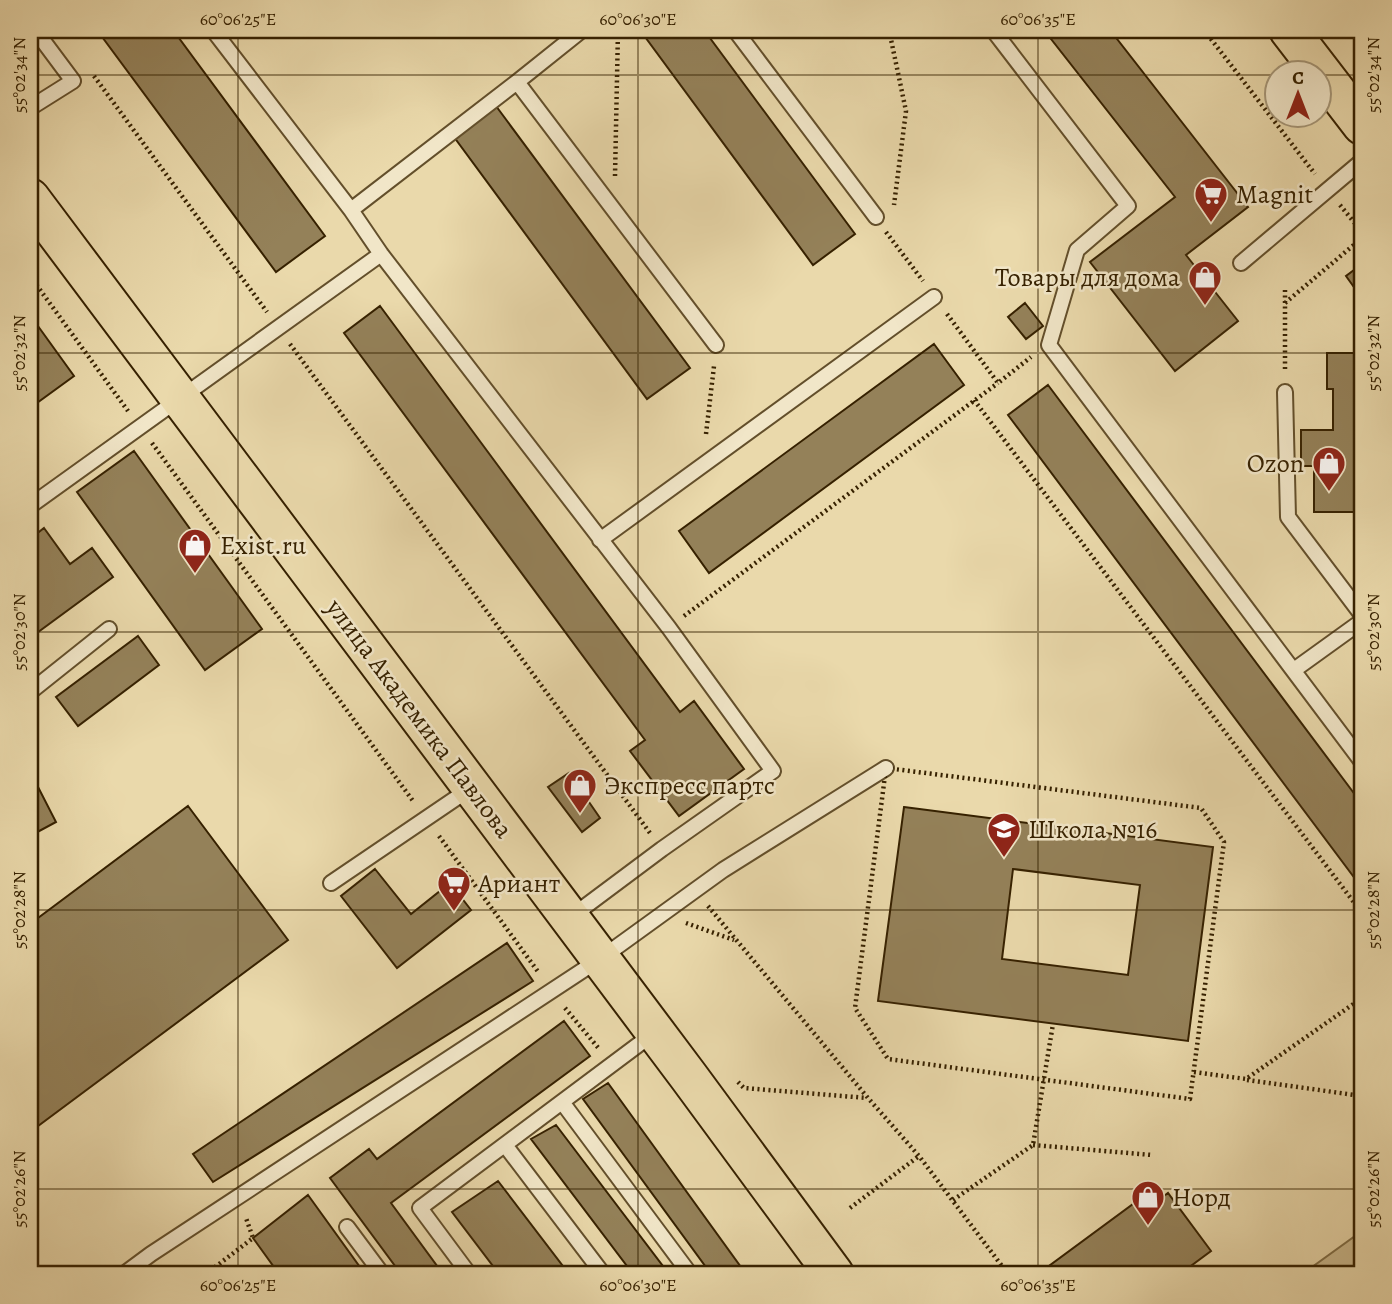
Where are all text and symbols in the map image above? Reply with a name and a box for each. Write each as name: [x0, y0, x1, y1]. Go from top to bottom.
text: 60°06'25"E: [200, 7, 276, 31]
text: 60°06'30"E: [599, 7, 677, 31]
text: 60°06'35"E: [1000, 7, 1076, 31]
text: 55°02'34"N: [7, 37, 31, 113]
text: 55°02'34"N: [1361, 37, 1385, 113]
north arrow: [1262, 60, 1332, 130]
text: С: [1292, 65, 1304, 91]
supermarket icon: Magnit: [1192, 175, 1230, 224]
place label: Magnit: [1236, 177, 1313, 212]
shop icon: Товары для дома: [1186, 258, 1224, 307]
place label: Товары для дома: [995, 260, 1180, 295]
text: 55°02'32"N: [7, 315, 31, 391]
text: 55°02'32"N: [1361, 315, 1385, 391]
shop icon: Ozon: [1310, 444, 1348, 493]
place label: Ozon: [1247, 446, 1304, 481]
shop icon: Exist.ru: [176, 526, 214, 575]
place label: Exist.ru: [220, 528, 307, 563]
street label: улица Академика Павлова: [317, 591, 521, 845]
text: 55°02'30"N: [7, 593, 31, 671]
text: 55°02'30"N: [1361, 593, 1385, 671]
shop icon: Экспресс партс: [561, 766, 599, 815]
place label: Экспресс партс: [604, 768, 775, 803]
school or university icon: Школа №16: [985, 810, 1023, 859]
place label: Школа №16: [1028, 812, 1157, 847]
supermarket icon: Ариант: [435, 864, 473, 913]
place label: Ариант: [477, 866, 561, 901]
text: 55°02'28"N: [7, 871, 31, 949]
text: 55°02'28"N: [1361, 871, 1385, 949]
text: 55°02'26"N: [7, 1150, 31, 1228]
text: 55°02'26"N: [1361, 1150, 1385, 1228]
shop icon: Норд: [1129, 1178, 1167, 1227]
place label: Норд: [1172, 1180, 1231, 1215]
text: 60°06'25"E: [200, 1273, 276, 1297]
text: 60°06'30"E: [599, 1273, 677, 1297]
text: 60°06'35"E: [1000, 1273, 1076, 1297]

